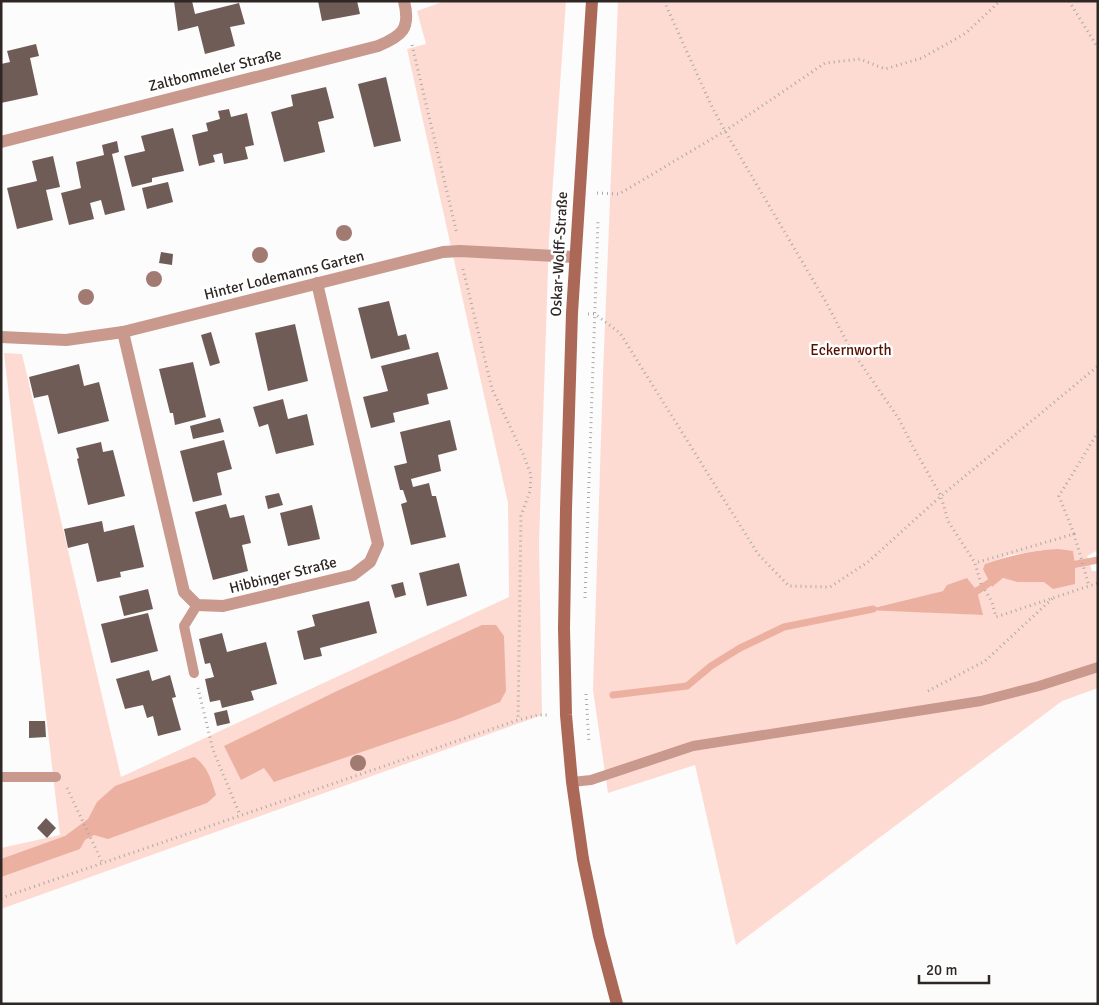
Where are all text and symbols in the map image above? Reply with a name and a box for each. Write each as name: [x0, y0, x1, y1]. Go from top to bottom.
street label: Zaltbommeler Straße: [147, 45, 283, 95]
street label: Oskar-Wolff-Straße: [547, 191, 571, 317]
street label: Hinter Lodemanns Garten: [202, 246, 366, 304]
park label: Eckernworth: [810, 341, 892, 359]
street label: Hibbinger Straße: [227, 553, 339, 597]
scale bar: [919, 952, 989, 984]
text: 20 m: [926, 961, 957, 979]

